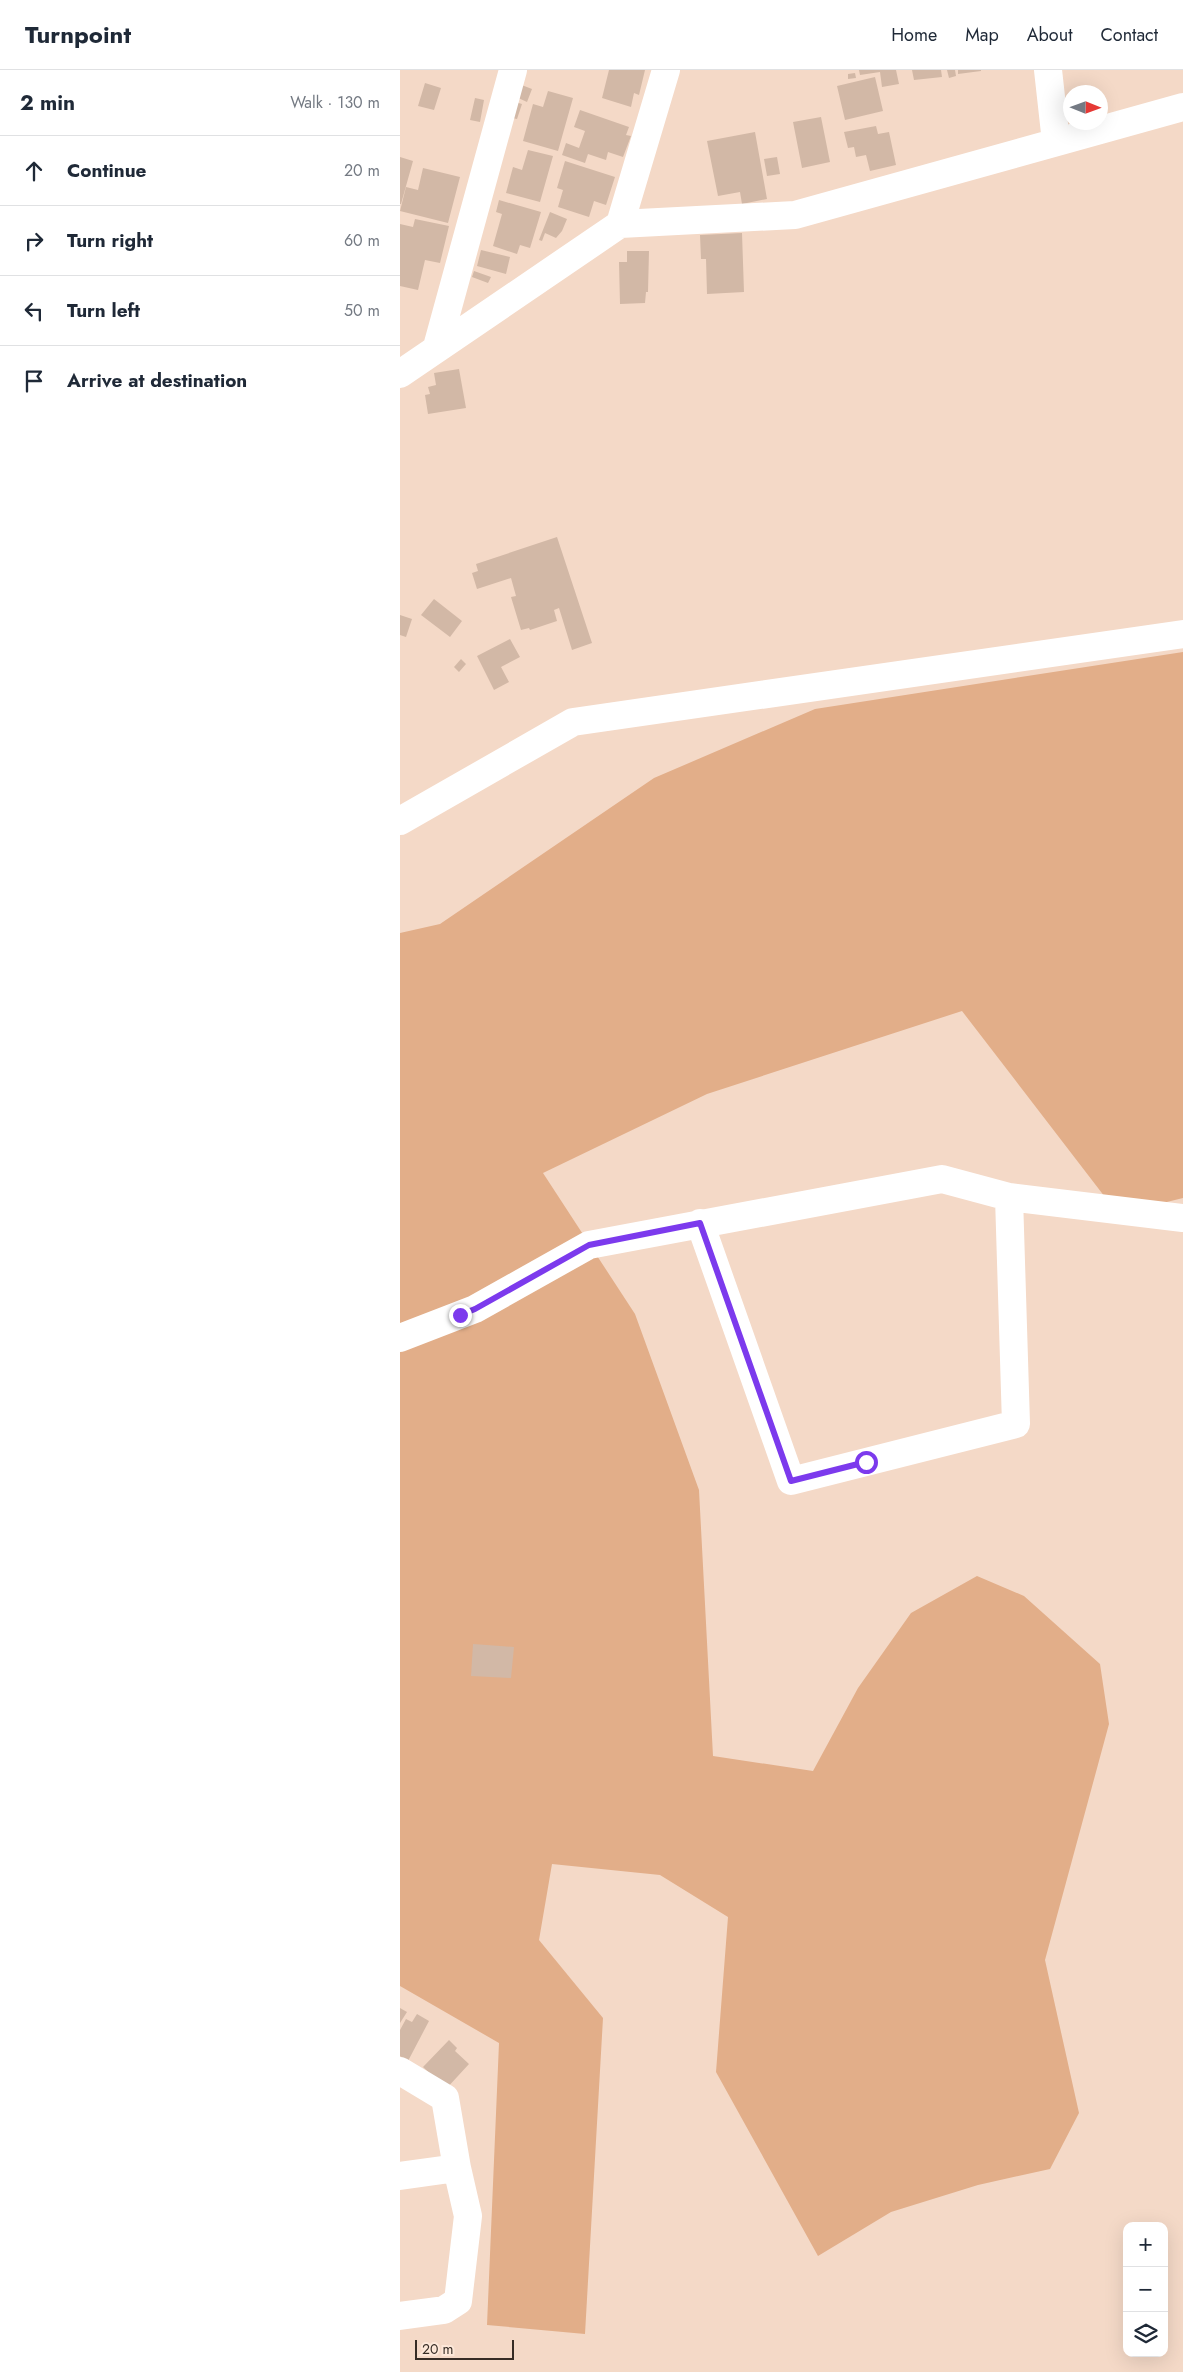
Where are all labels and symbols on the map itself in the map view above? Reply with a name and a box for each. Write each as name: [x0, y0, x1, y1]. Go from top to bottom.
north arrow: [1063, 85, 1108, 130]
route end: [449, 1304, 472, 1327]
route start: [855, 1451, 878, 1474]
scale bar: [415, 2337, 514, 2360]

